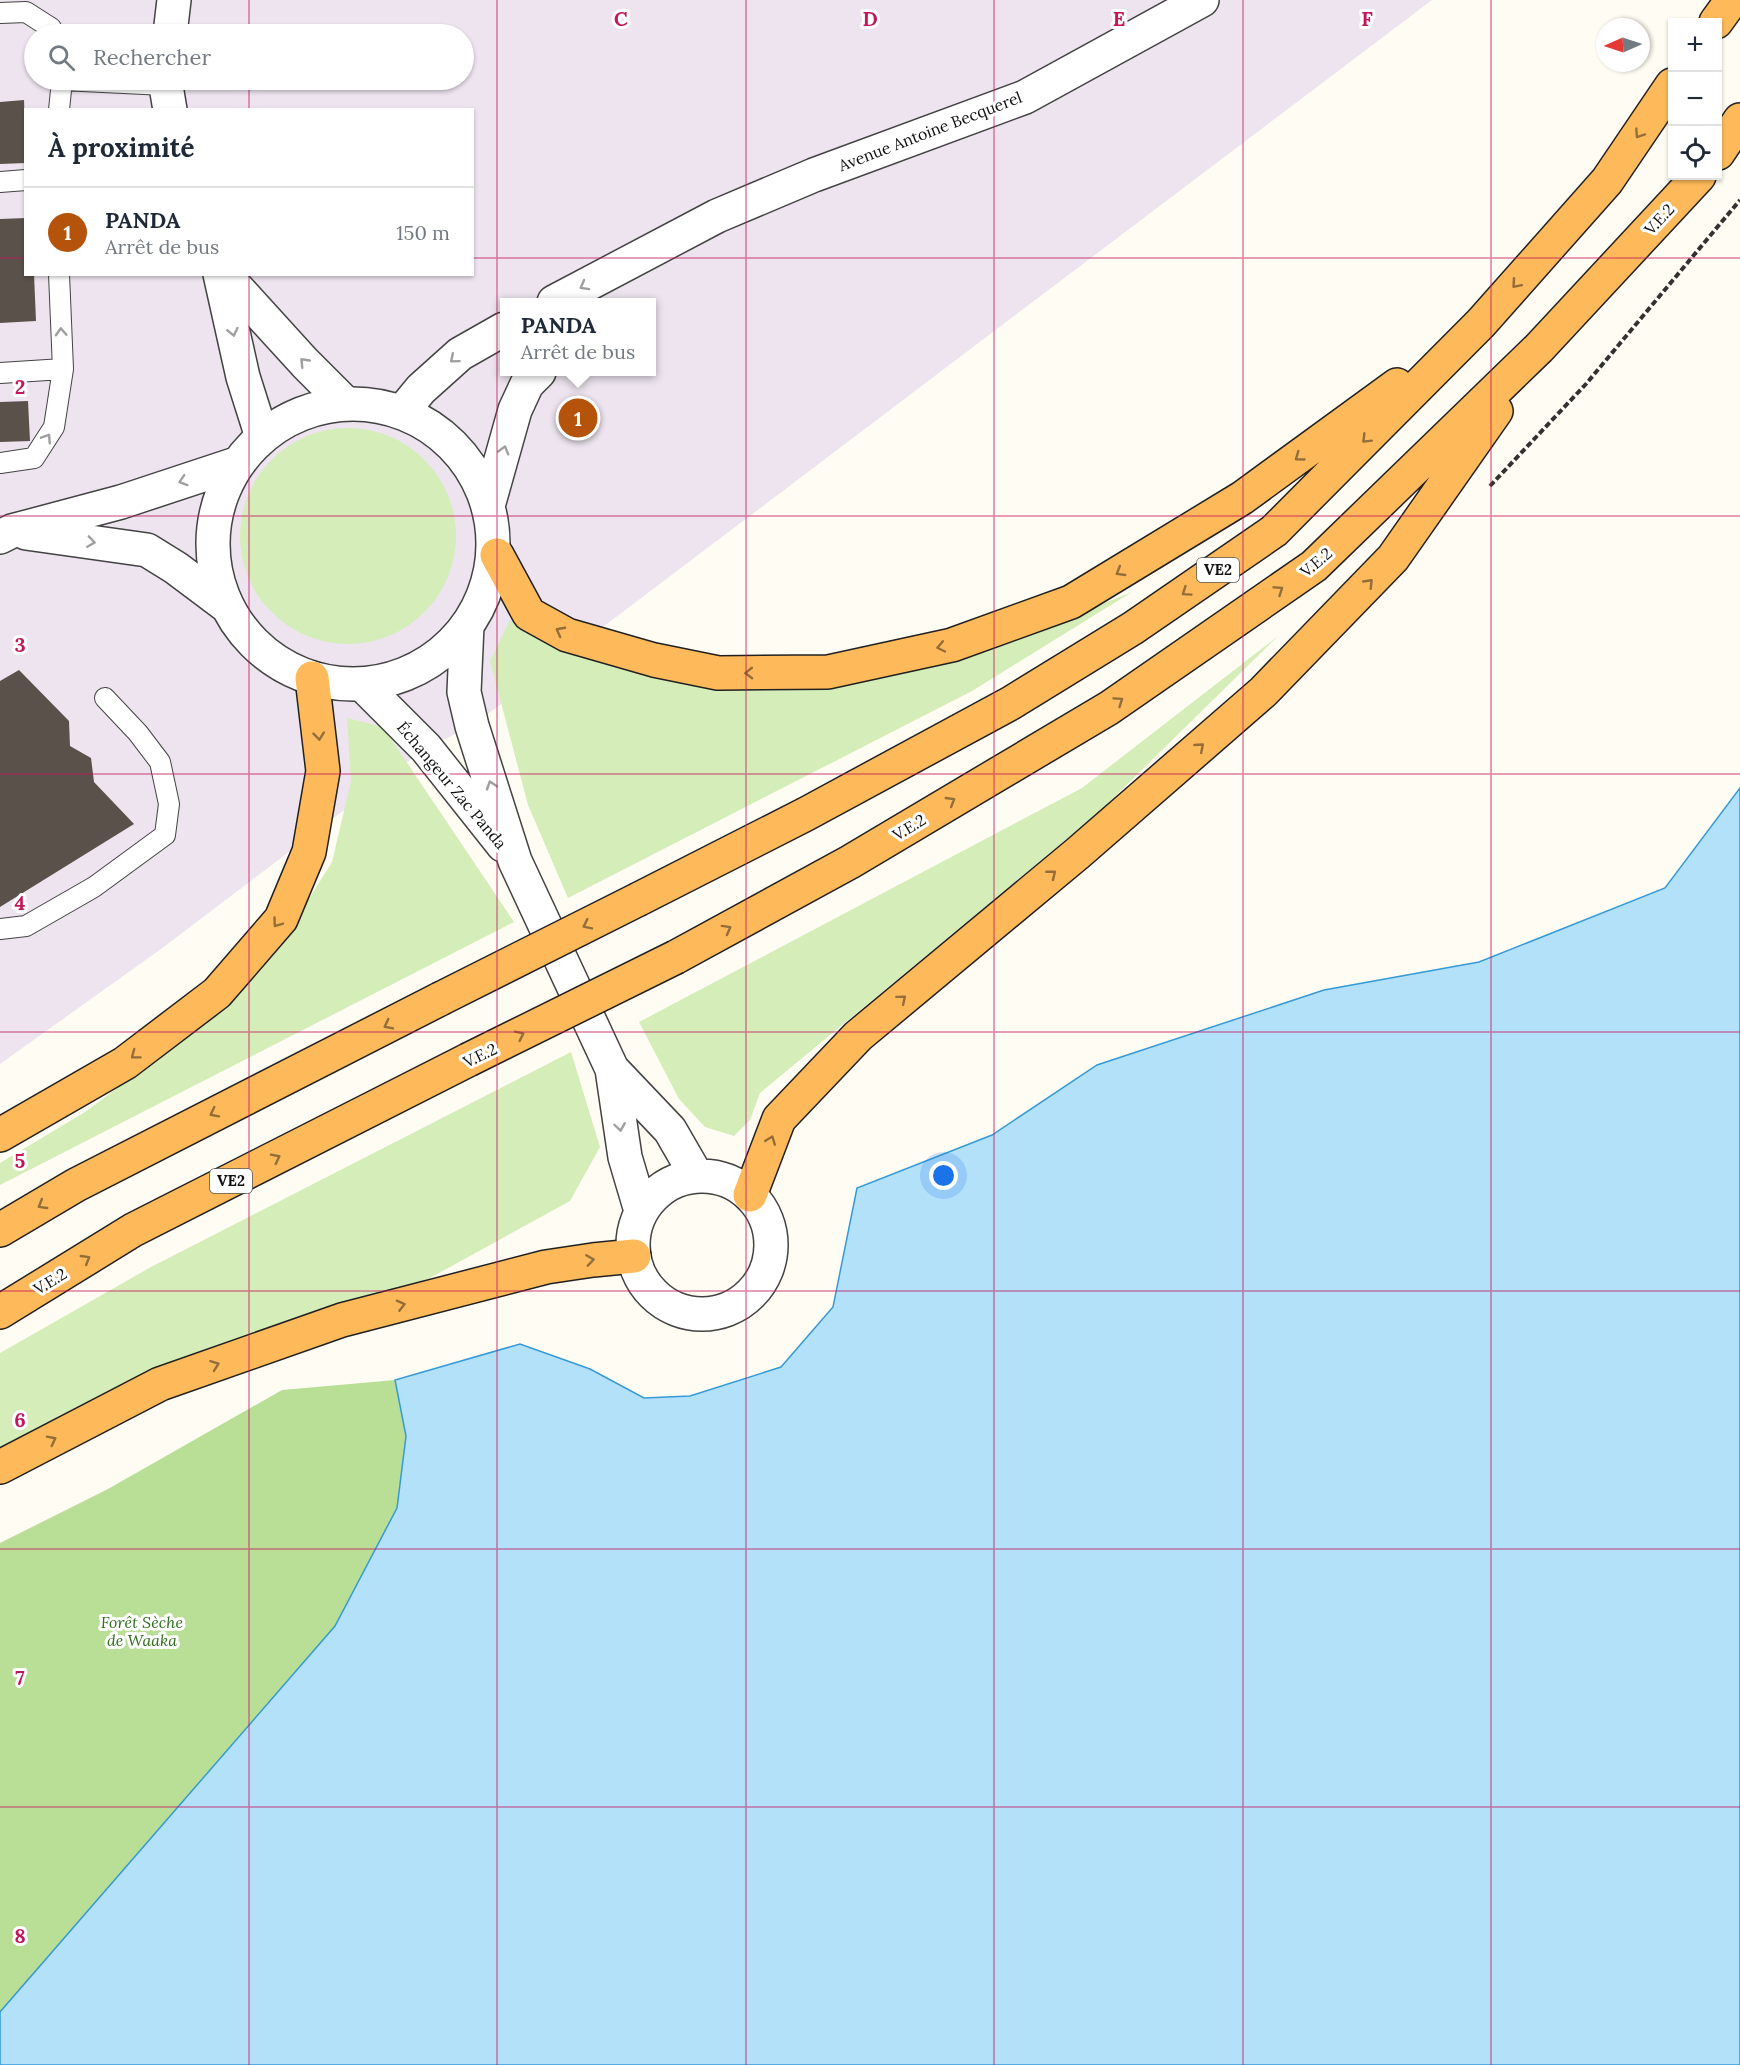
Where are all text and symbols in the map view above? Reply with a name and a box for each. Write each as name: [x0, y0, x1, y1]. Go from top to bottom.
text: C: [614, 6, 628, 31]
text: D: [862, 6, 878, 31]
text: E: [1113, 6, 1125, 31]
text: F: [1361, 6, 1373, 31]
north arrow: [1596, 18, 1650, 72]
map controls: [1668, 18, 1722, 180]
button: +: [1668, 18, 1722, 72]
search box: [24, 24, 474, 90]
icon: search: [45, 41, 78, 74]
text: Rechercher: [93, 43, 211, 71]
button: −: [1668, 72, 1722, 126]
street label: Avenue Antoine Becquerel: [834, 87, 1025, 176]
button: locate: [1668, 126, 1722, 180]
one-way arrow: [1636, 127, 1647, 138]
text: À proximité: [48, 131, 194, 164]
street label: V.E.2: [1639, 199, 1678, 239]
text: PANDA: [105, 206, 180, 234]
text: 1: [63, 220, 72, 245]
text: 150 m: [396, 220, 450, 245]
text: Arrêt de bus: [105, 234, 219, 259]
one-way arrow: [1512, 277, 1523, 288]
one-way arrow: [580, 279, 591, 290]
popup: [500, 298, 656, 376]
text: PANDA: [521, 311, 596, 339]
one-way arrow: [225, 326, 238, 336]
one-way arrow: [55, 327, 68, 336]
text: Arrêt de bus: [521, 339, 635, 364]
one-way arrow: [450, 352, 461, 363]
one-way arrow: [300, 358, 311, 369]
text: 2: [15, 374, 25, 399]
pin: 1: [558, 396, 598, 440]
one-way arrow: [1362, 433, 1373, 443]
one-way arrow: [40, 434, 51, 445]
one-way arrow: [497, 445, 509, 456]
one-way arrow: [1294, 450, 1305, 461]
one-way arrow: [178, 474, 189, 487]
one-way arrow: [86, 536, 95, 548]
street label: V.E.2: [1295, 543, 1336, 582]
road number: VE2: [1197, 558, 1239, 582]
one-way arrow: [1116, 565, 1126, 576]
one-way arrow: [1361, 580, 1372, 591]
one-way arrow: [1181, 585, 1192, 596]
one-way arrow: [1273, 587, 1284, 598]
one-way arrow: [556, 627, 566, 638]
text: 3: [14, 632, 26, 657]
one-way arrow: [937, 640, 947, 653]
one-way arrow: [745, 667, 754, 679]
one-way arrow: [1112, 697, 1123, 708]
street label: Échangeur Zac Panda: [393, 717, 511, 853]
one-way arrow: [312, 732, 325, 741]
one-way arrow: [1193, 743, 1204, 754]
one-way arrow: [486, 780, 498, 791]
one-way arrow: [945, 797, 955, 809]
street label: V.E.2: [888, 809, 929, 845]
one-way arrow: [1045, 870, 1056, 881]
text: 4: [15, 890, 26, 915]
one-way arrow: [273, 916, 284, 927]
one-way arrow: [582, 918, 593, 930]
one-way arrow: [721, 925, 731, 936]
one-way arrow: [895, 995, 906, 1006]
one-way arrow: [383, 1018, 394, 1029]
one-way arrow: [514, 1030, 525, 1042]
street label: V.E.2: [459, 1038, 500, 1072]
one-way arrow: [131, 1048, 142, 1059]
one-way arrow: [209, 1106, 220, 1117]
one-way arrow: [614, 1122, 626, 1132]
one-way arrow: [764, 1135, 776, 1146]
text: 5: [15, 1148, 26, 1173]
one-way arrow: [270, 1154, 281, 1165]
your location: [929, 1161, 958, 1190]
road number: VE2: [210, 1169, 252, 1193]
one-way arrow: [38, 1198, 48, 1209]
one-way arrow: [80, 1255, 90, 1267]
one-way arrow: [586, 1255, 595, 1267]
street label: V.E.2: [29, 1263, 70, 1299]
one-way arrow: [395, 1299, 405, 1312]
one-way arrow: [209, 1359, 220, 1372]
text: 6: [14, 1407, 26, 1432]
one-way arrow: [46, 1436, 56, 1447]
park label: Forêt Sèche de Waaka: [101, 1612, 184, 1650]
text: 7: [15, 1665, 25, 1690]
text: 8: [14, 1923, 26, 1948]

